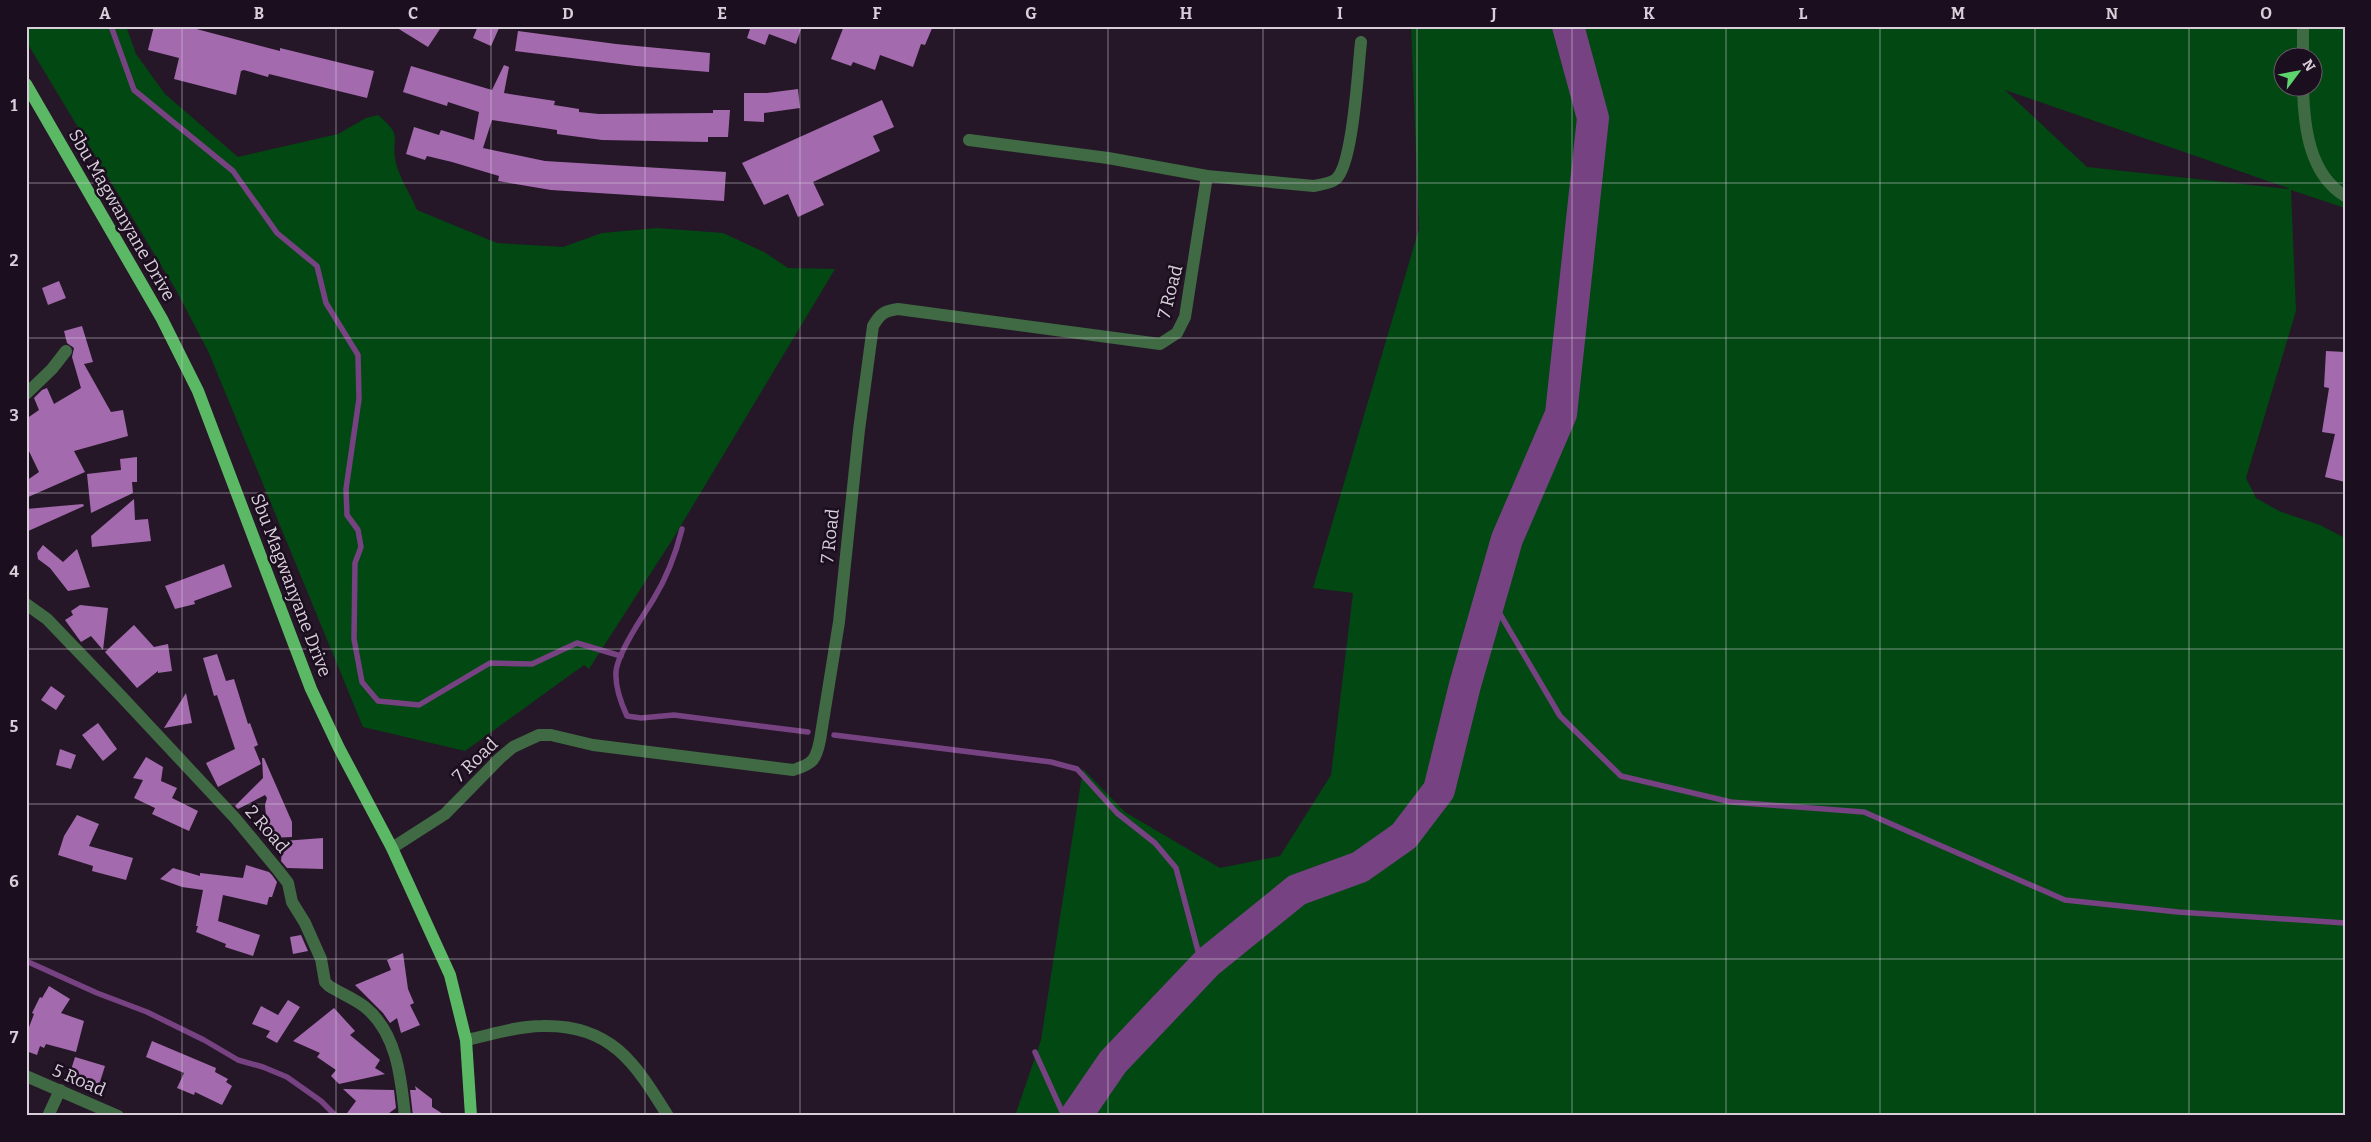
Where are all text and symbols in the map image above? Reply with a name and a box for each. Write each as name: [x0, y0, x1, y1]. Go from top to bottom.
text: A: [99, 4, 111, 23]
text: B: [254, 4, 264, 23]
text: C: [408, 4, 418, 23]
text: D: [562, 4, 574, 23]
text: E: [717, 4, 727, 23]
text: F: [873, 4, 882, 23]
text: G: [1025, 4, 1037, 23]
text: H: [1180, 4, 1193, 23]
text: I: [1337, 4, 1343, 23]
text: J: [1490, 4, 1497, 23]
text: K: [1643, 4, 1655, 23]
text: L: [1799, 4, 1808, 23]
text: M: [1951, 4, 1965, 23]
text: N: [2106, 4, 2118, 23]
text: O: [2260, 4, 2272, 23]
north arrow: [2274, 48, 2324, 98]
text: N: [2299, 56, 2319, 75]
text: 1: [11, 96, 18, 115]
street label: Sbu Magwanyane Drive: [64, 125, 180, 305]
text: 2: [9, 251, 19, 270]
street label: 7 Road: [1153, 262, 1187, 321]
text: 3: [9, 406, 19, 425]
street label: Sbu Magwanyane Drive: [246, 490, 336, 680]
street label: 7 Road: [816, 507, 844, 564]
text: 4: [9, 562, 19, 581]
text: 5: [10, 717, 19, 736]
street label: 7 Road: [448, 733, 503, 787]
street label: 2 Road: [240, 801, 294, 857]
text: 6: [9, 872, 19, 891]
text: 7: [10, 1028, 19, 1047]
street label: 5 Road: [49, 1059, 109, 1101]

